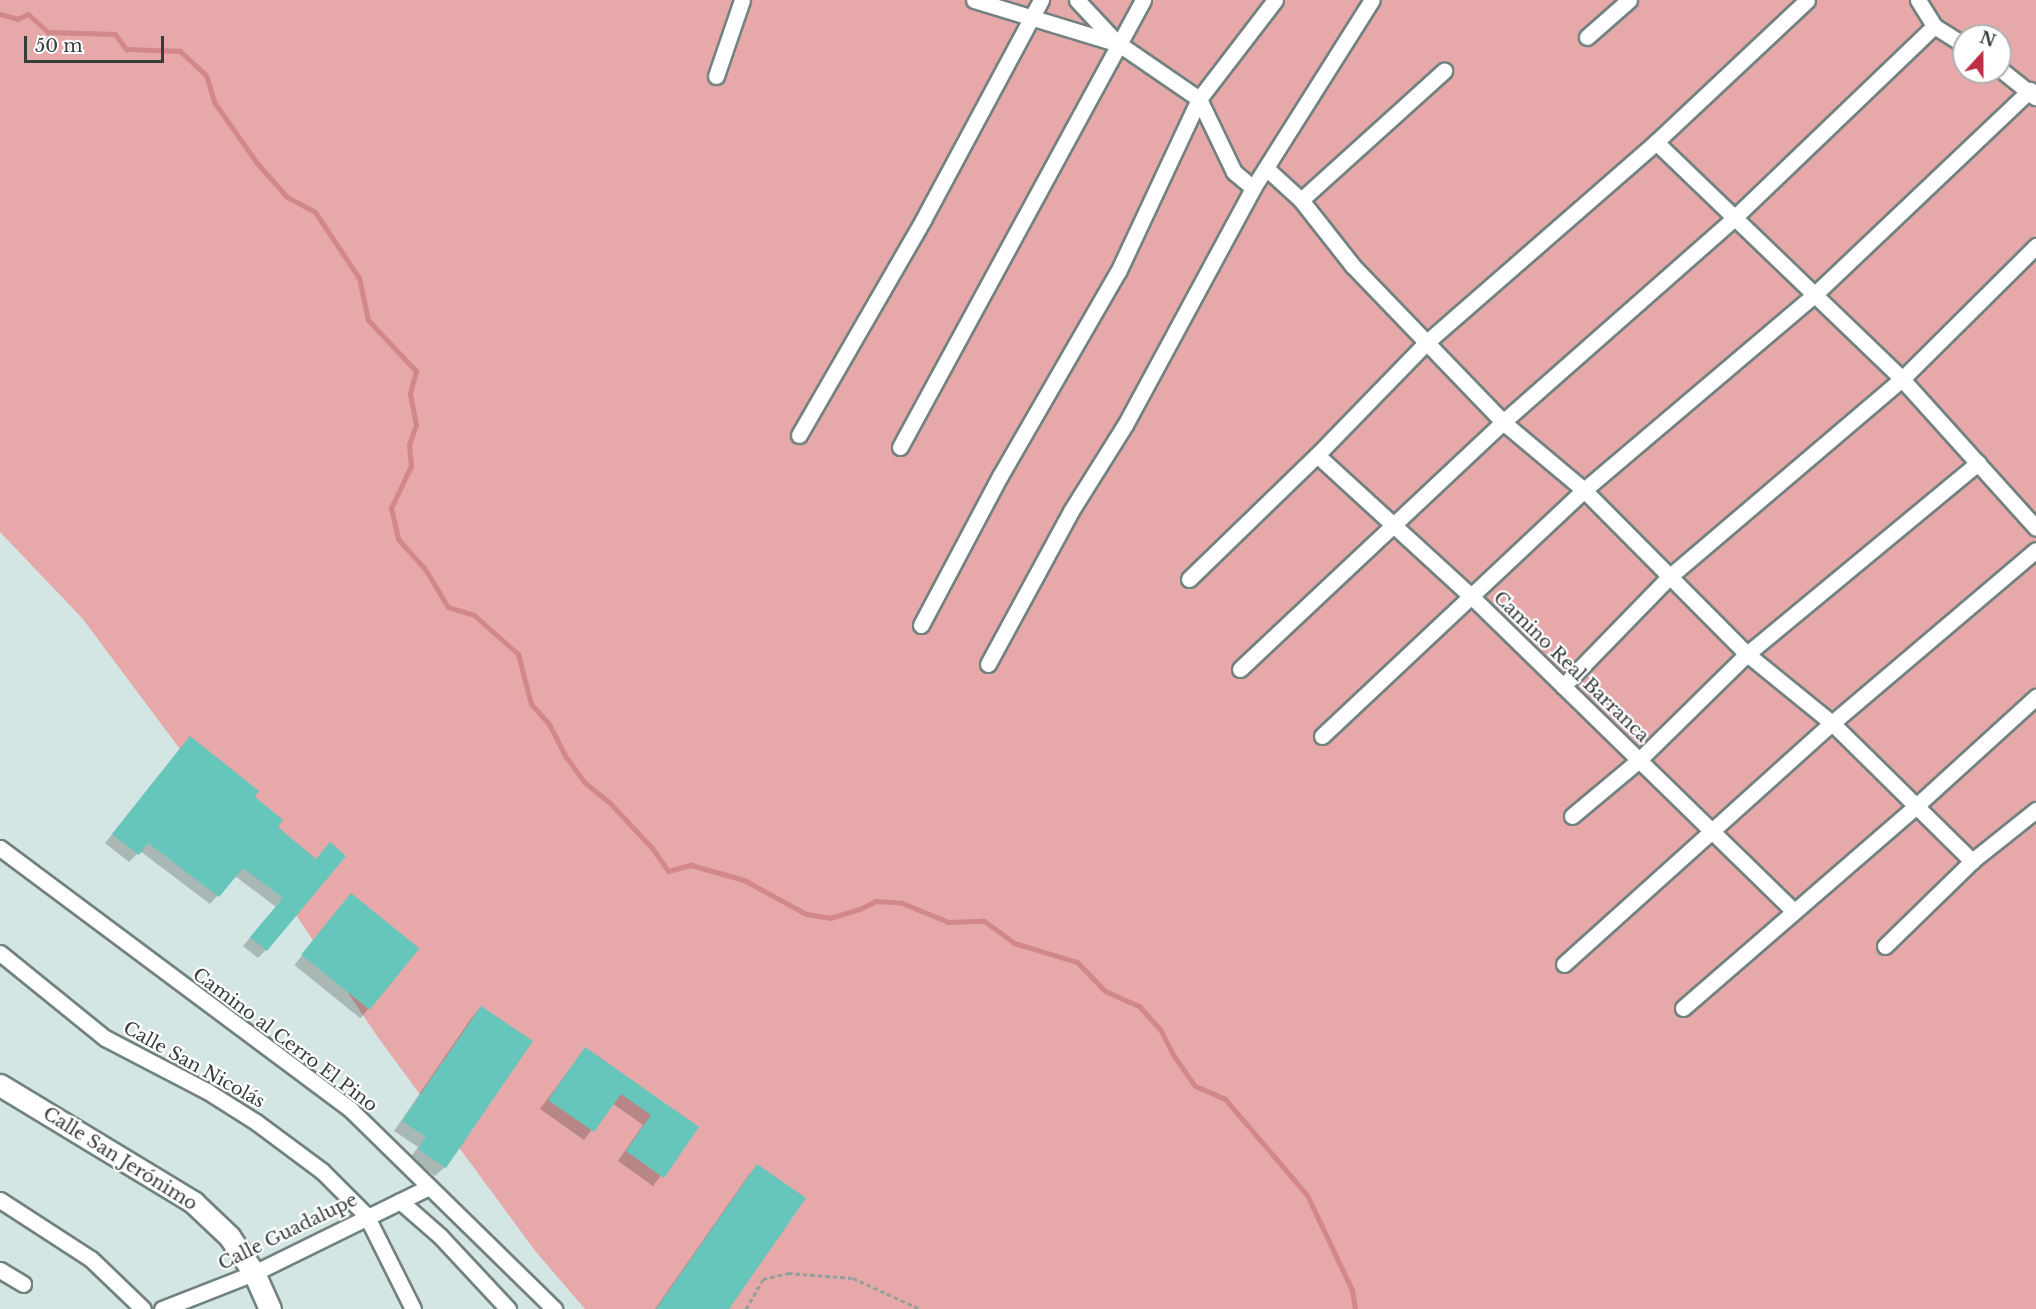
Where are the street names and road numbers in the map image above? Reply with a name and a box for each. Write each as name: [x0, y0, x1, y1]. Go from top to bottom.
street label: Camino Real Barranca: [1489, 587, 1653, 747]
street label: Camino al Cerro El Pino: [188, 963, 382, 1117]
street label: Calle San Nicolás: [120, 1017, 268, 1113]
street label: Calle San Jerónimo: [39, 1103, 201, 1215]
street label: Calle Guadalupe: [215, 1189, 361, 1275]

